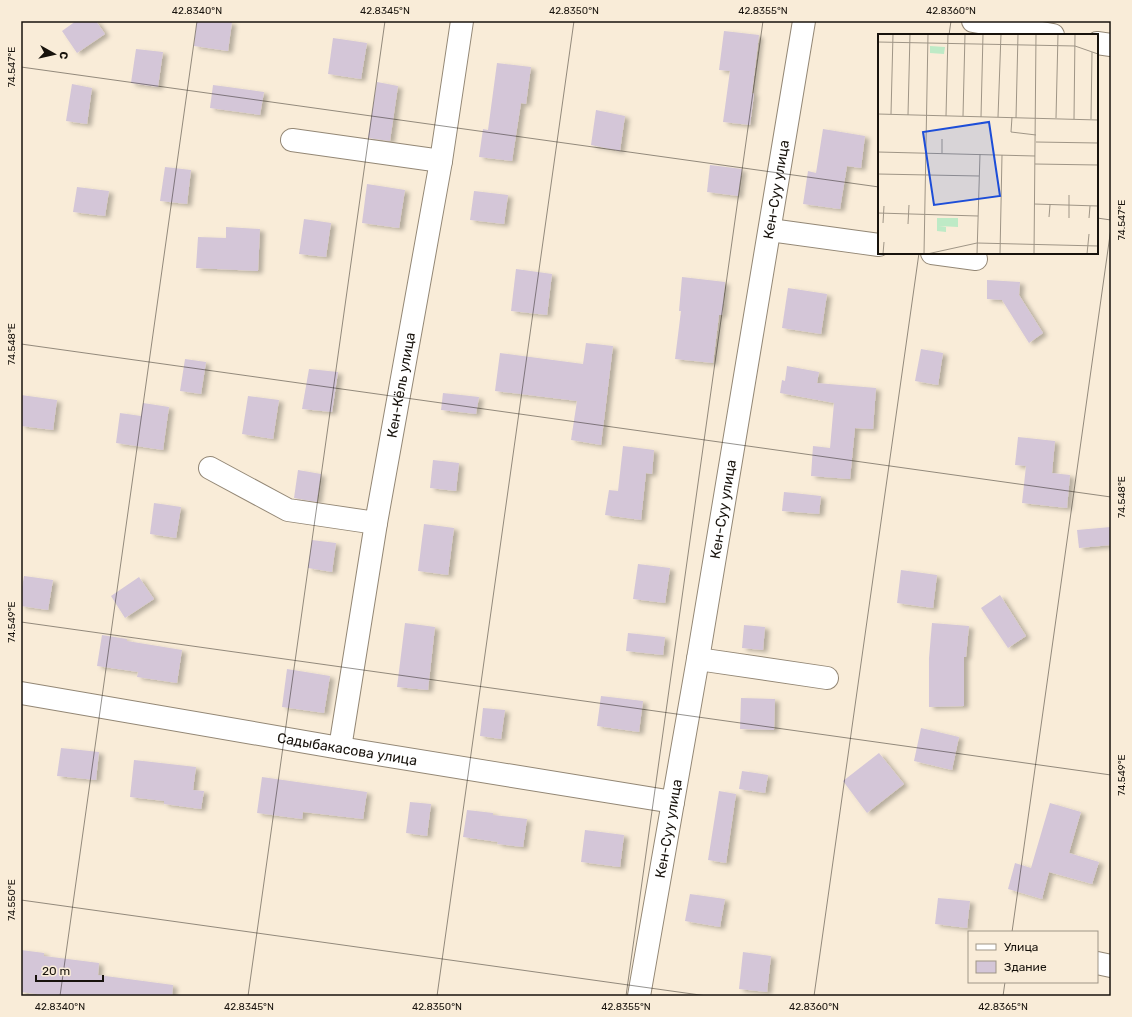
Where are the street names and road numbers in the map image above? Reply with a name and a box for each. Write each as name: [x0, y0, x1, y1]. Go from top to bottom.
street label: Кен-Суу улица: [759, 139, 793, 240]
street label: Кен-Кёль улица: [383, 331, 419, 439]
street label: Кен-Суу улица: [706, 458, 739, 560]
street label: Садыбакасова улица: [276, 729, 418, 769]
street label: Кен-Суу улица: [651, 778, 685, 879]

